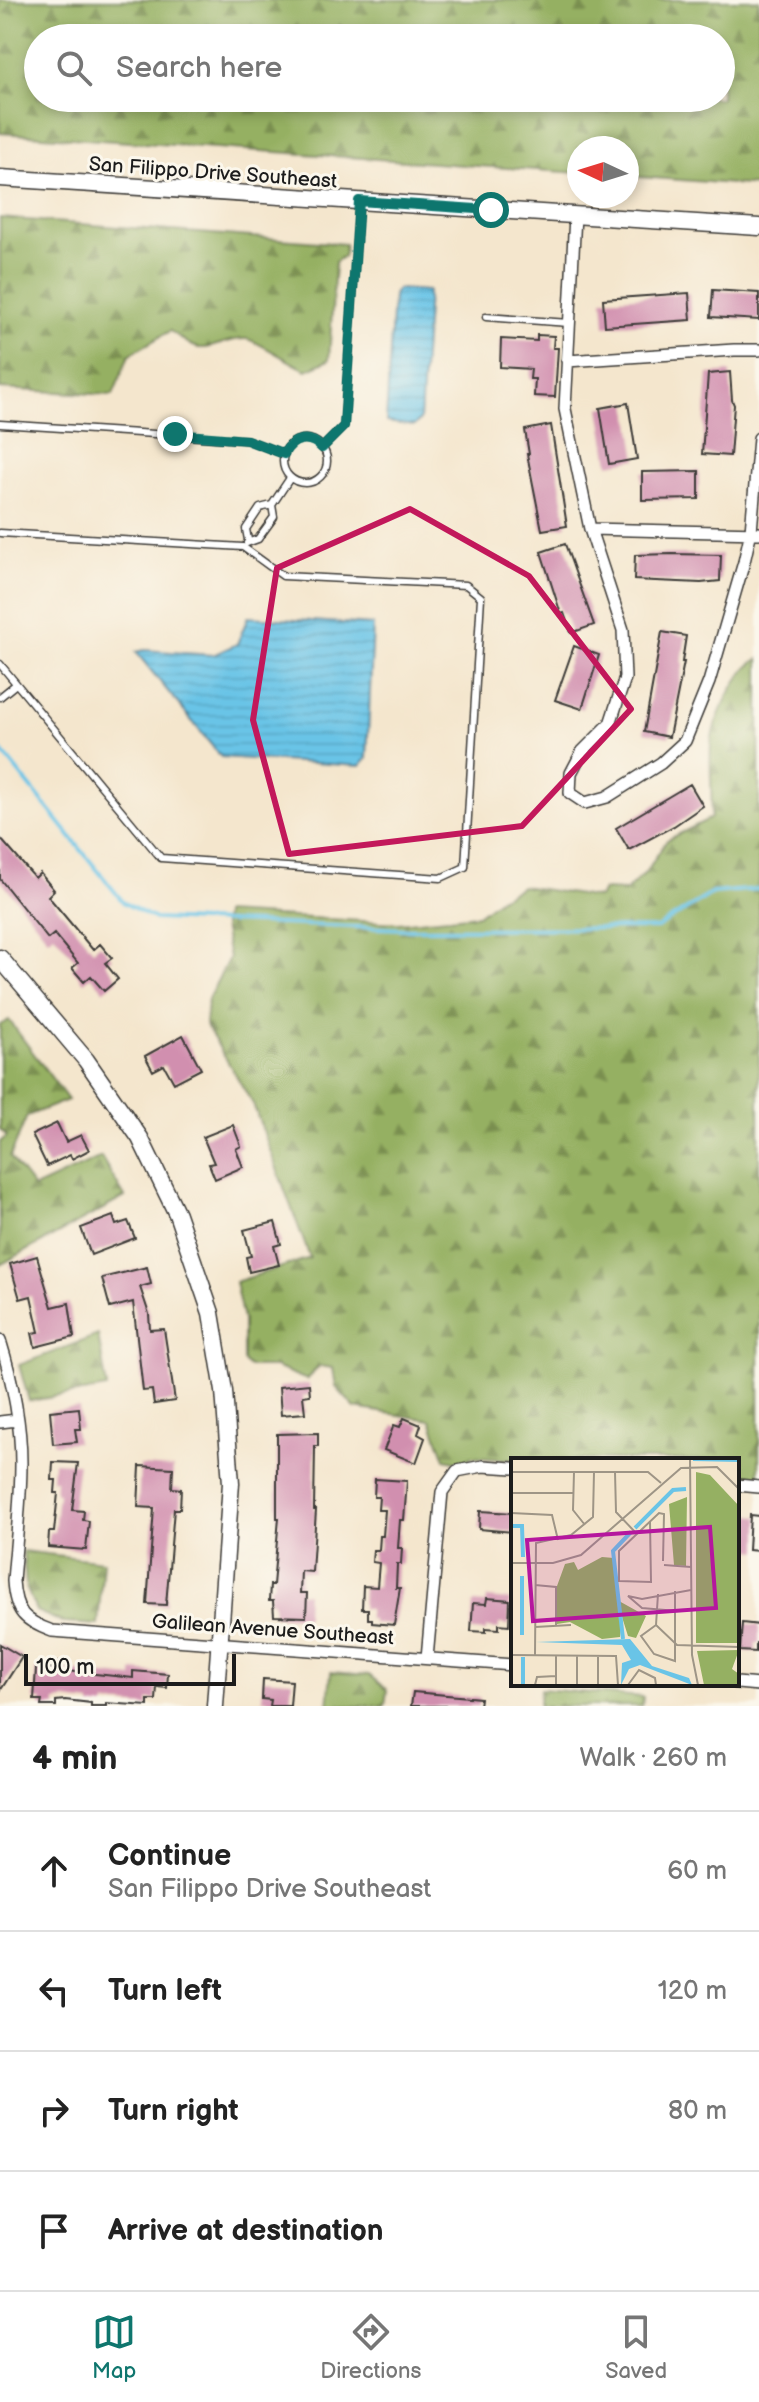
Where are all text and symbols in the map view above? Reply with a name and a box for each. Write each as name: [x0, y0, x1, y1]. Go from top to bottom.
search box: [24, 24, 735, 112]
icon: search: [52, 46, 96, 90]
text: Search here: [116, 50, 282, 86]
north arrow: [567, 136, 639, 208]
street label: San Filippo Drive Southeast: [88, 152, 338, 194]
route start: [473, 192, 509, 228]
route end: [157, 416, 193, 452]
inset map: [511, 1458, 739, 1686]
street label: Galilean Avenue Southeast: [151, 1610, 395, 1650]
scale bar: [24, 1650, 236, 1686]
text: 100 m: [36, 1654, 95, 1681]
text: 4 min: [32, 1738, 118, 1779]
text: Walk · 260 m: [580, 1743, 727, 1774]
text: Continue: [108, 1838, 231, 1874]
icon: ahead: [32, 1849, 76, 1893]
text: 60 m: [667, 1856, 727, 1887]
text: San Filippo Drive Southeast: [108, 1874, 431, 1905]
icon: left: [32, 1969, 76, 2013]
text: Turn left: [108, 1973, 222, 2009]
text: 120 m: [658, 1976, 727, 2007]
icon: right: [32, 2089, 76, 2133]
text: Turn right: [108, 2093, 239, 2129]
text: 80 m: [668, 2096, 727, 2127]
icon: arrive: [32, 2209, 76, 2253]
text: Arrive at destination: [108, 2213, 384, 2249]
tab: Map: [92, 2310, 136, 2385]
tab: Directions: [320, 2310, 421, 2385]
tab: Saved: [605, 2310, 667, 2385]

